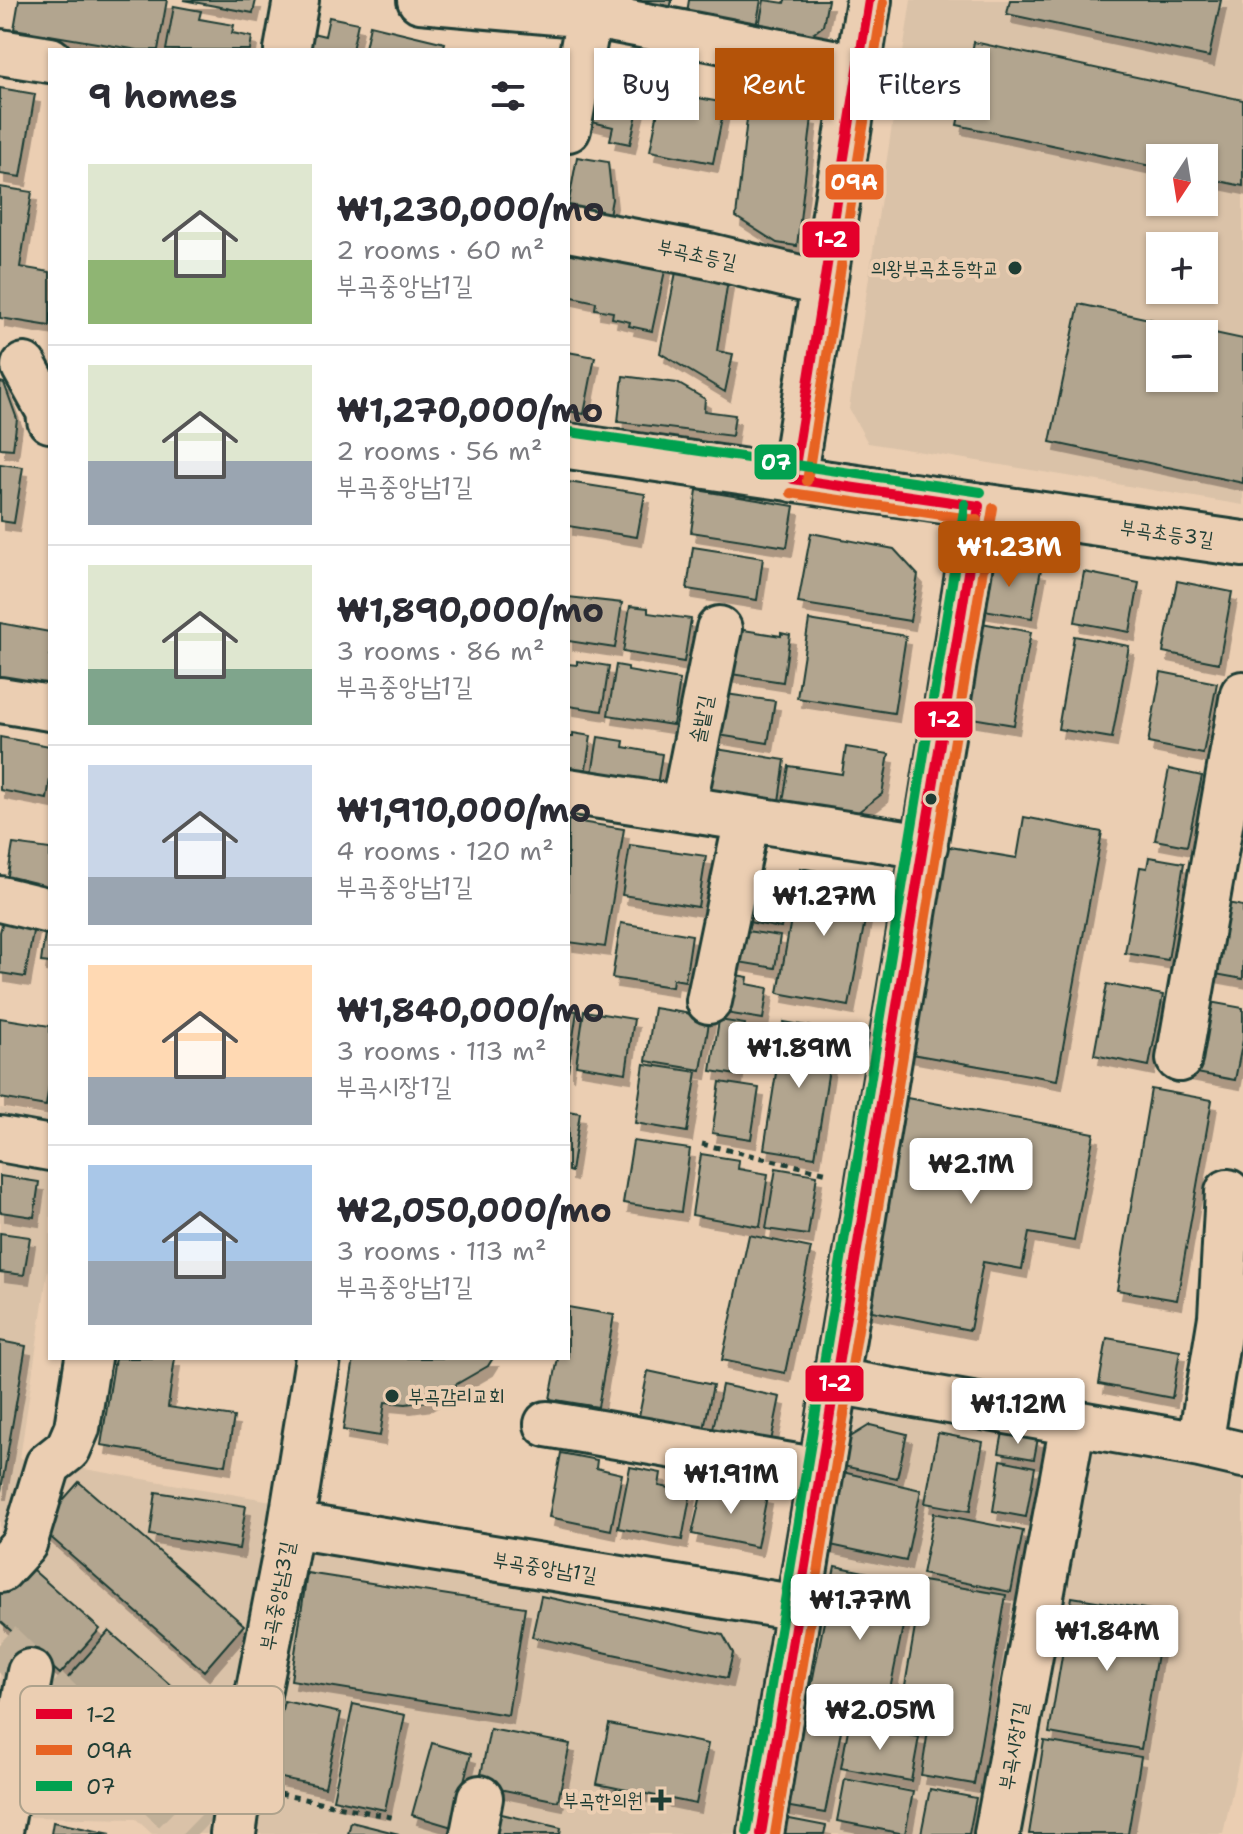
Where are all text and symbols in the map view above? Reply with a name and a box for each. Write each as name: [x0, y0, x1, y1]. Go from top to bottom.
chip: Buy: [594, 48, 699, 120]
chip: Rent: [715, 48, 834, 120]
chip: Filters: [850, 48, 990, 120]
text: 9 homes: [88, 73, 237, 119]
icon: filters: [486, 74, 530, 118]
north arrow: [1146, 144, 1218, 216]
map controls: [1146, 144, 1218, 392]
line badge: 09A: [824, 163, 885, 201]
text: 09A: [830, 168, 878, 197]
text: ₩1,230,000/mo: [336, 186, 605, 232]
icon: home: [152, 196, 248, 292]
line badge: 1-2: [801, 220, 861, 259]
text: 1-2: [814, 225, 848, 254]
text: 2 rooms · 60 m²: [336, 232, 545, 267]
button: +: [1146, 232, 1218, 304]
street label: 부곡초등길: [655, 233, 739, 275]
place label: 의왕부곡초등학교: [870, 255, 999, 281]
marker: 의왕부곡초등학교: [1006, 259, 1024, 277]
text: 부곡중앙남1길: [336, 267, 472, 302]
button: −: [1146, 320, 1218, 392]
text: ₩1,270,000/mo: [336, 387, 603, 433]
icon: home: [152, 397, 248, 493]
text: 2 rooms · 56 m²: [336, 433, 543, 468]
line badge: 07: [753, 443, 798, 481]
text: 07: [761, 448, 791, 477]
text: 부곡중앙남1길: [336, 468, 472, 503]
street label: 부곡초등3길: [1118, 514, 1216, 552]
pin: ₩1.23M: [944, 521, 1074, 589]
text: ₩1.23M: [956, 529, 1062, 564]
text: ₩1,890,000/mo: [336, 587, 604, 633]
icon: home: [152, 597, 248, 693]
text: 3 rooms · 86 m²: [336, 633, 545, 668]
text: 부곡중앙남1길: [336, 668, 472, 703]
street label: 솔밭길: [684, 693, 718, 745]
line badge: 1-2: [913, 700, 974, 739]
text: 1-2: [927, 705, 961, 734]
text: ₩1,910,000/mo: [336, 787, 591, 833]
unlabelled marker: [923, 791, 939, 807]
icon: home: [152, 797, 248, 893]
text: 4 rooms · 120 m²: [336, 833, 554, 868]
text: 부곡중앙남1길: [336, 868, 472, 903]
pin: ₩1.27M: [759, 870, 889, 938]
text: ₩1.27M: [772, 878, 876, 913]
text: ₩1,840,000/mo: [336, 987, 605, 1033]
icon: home: [152, 997, 248, 1093]
pin: ₩1.89M: [734, 1022, 864, 1090]
text: ₩1.89M: [746, 1030, 852, 1065]
text: 3 rooms · 113 m²: [336, 1033, 547, 1068]
text: 부곡시장1길: [336, 1068, 451, 1103]
pin: ₩2.1M: [915, 1138, 1027, 1206]
text: ₩2.1M: [928, 1146, 1014, 1181]
text: ₩2,050,000/mo: [336, 1187, 612, 1233]
icon: home: [152, 1197, 248, 1293]
text: 3 rooms · 113 m²: [336, 1233, 547, 1268]
text: 부곡중앙남1길: [336, 1268, 472, 1303]
line badge: 1-2: [804, 1364, 865, 1403]
text: 1-2: [818, 1369, 852, 1398]
pin: ₩1.12M: [953, 1378, 1083, 1446]
place label: 부곡감리교회: [408, 1383, 505, 1409]
text: ₩1.12M: [970, 1386, 1066, 1421]
marker: 부곡감리교회: [383, 1387, 401, 1405]
pin: ₩1.91M: [666, 1448, 796, 1516]
text: ₩1.91M: [683, 1456, 779, 1491]
street label: 부곡중앙남3길: [254, 1539, 300, 1653]
street label: 부곡중앙남1길: [491, 1546, 599, 1588]
pin: ₩1.77M: [795, 1574, 925, 1642]
text: ₩1.77M: [809, 1582, 911, 1617]
pin: ₩1.84M: [1042, 1605, 1172, 1673]
text: ₩1.84M: [1054, 1613, 1160, 1648]
pin: ₩2.05M: [815, 1684, 945, 1752]
legend: [20, 1686, 284, 1814]
text: ₩2.05M: [824, 1692, 936, 1727]
text: 1-2: [86, 1700, 116, 1729]
street label: 부곡시장1길: [992, 1700, 1034, 1792]
text: 09A: [86, 1736, 132, 1765]
text: 07: [86, 1772, 116, 1801]
place label: 부곡한의원: [563, 1787, 643, 1813]
marker: 부곡한의원: [650, 1789, 672, 1811]

